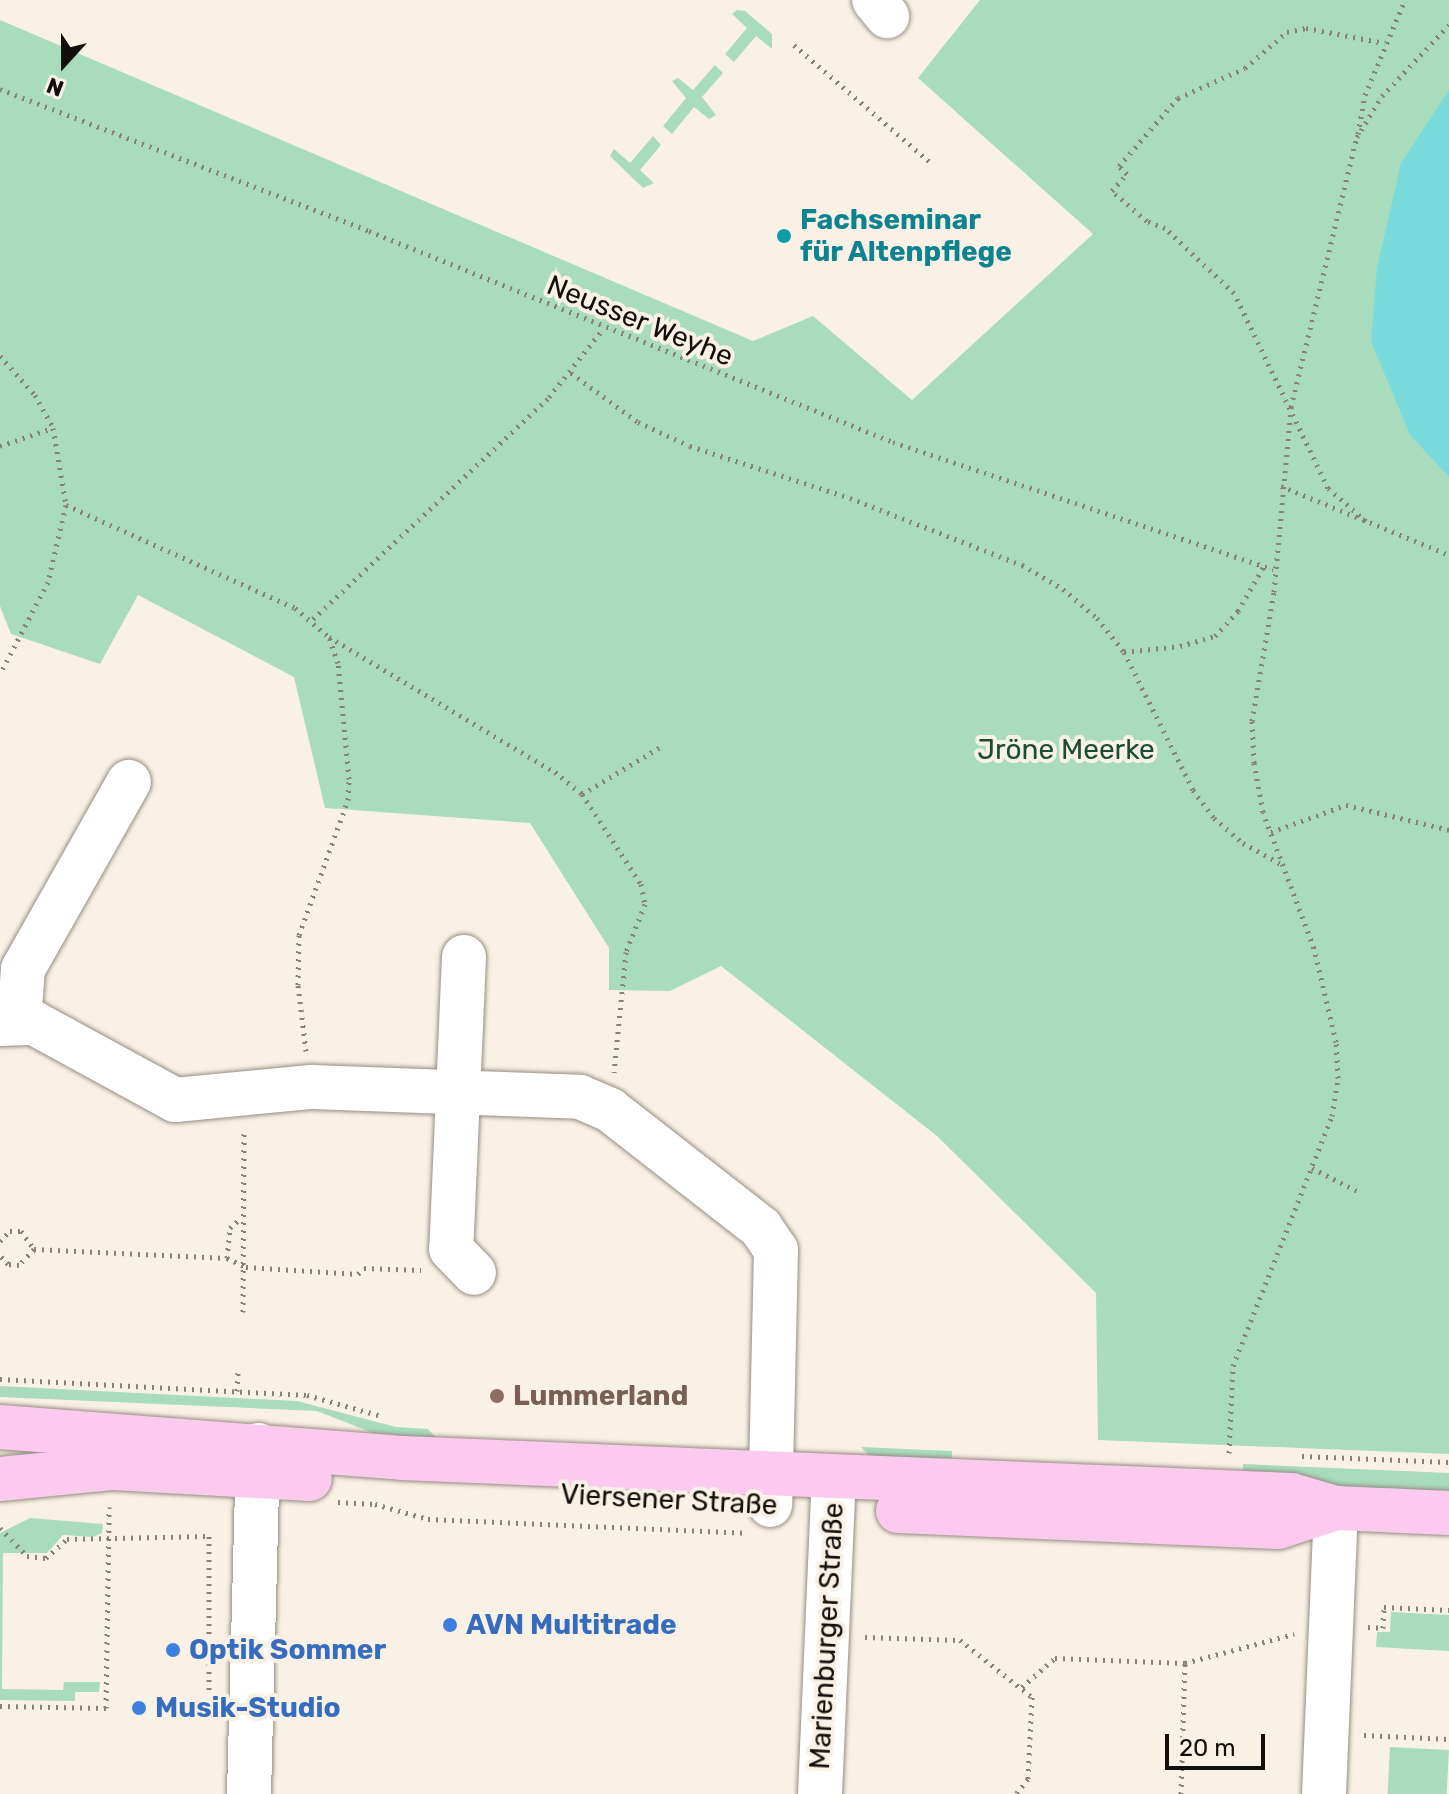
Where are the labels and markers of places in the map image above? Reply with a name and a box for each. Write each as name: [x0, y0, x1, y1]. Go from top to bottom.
place label: Fachseminar für Altenpflege: [800, 203, 1013, 269]
marker: Fachseminar für Altenpflege: [775, 227, 793, 245]
place label: Lummerland: [513, 1379, 688, 1413]
marker: Lummerland: [488, 1387, 506, 1405]
place label: AVN Multitrade: [466, 1608, 677, 1642]
marker: AVN Multitrade: [441, 1616, 459, 1634]
place label: Optik Sommer: [189, 1633, 386, 1667]
marker: Optik Sommer: [164, 1641, 182, 1659]
place label: Musik-Studio: [155, 1691, 341, 1725]
marker: Musik-Studio: [130, 1699, 148, 1717]

